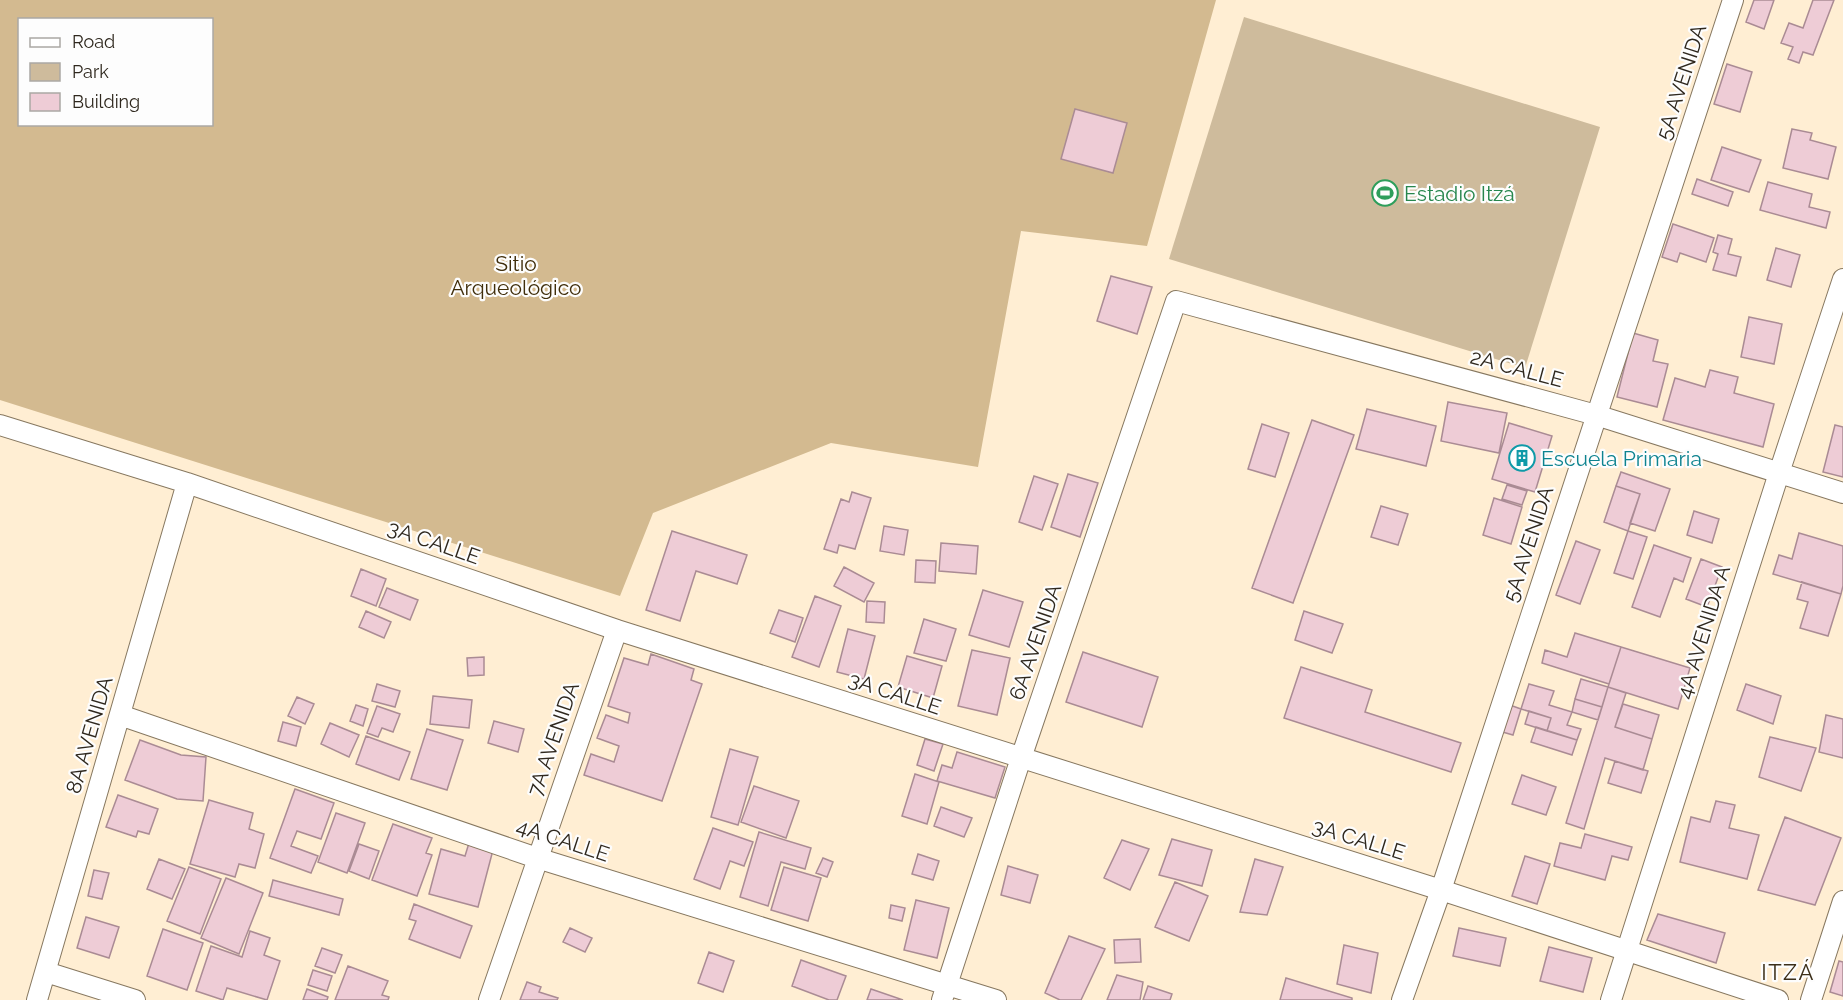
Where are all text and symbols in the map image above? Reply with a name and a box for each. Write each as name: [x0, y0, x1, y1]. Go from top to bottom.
legend: [18, 18, 213, 126]
street label: 5A AVENIDA: [1651, 21, 1711, 143]
text: Road: [72, 31, 115, 52]
text: Park: [72, 61, 109, 82]
text: Building: [72, 91, 140, 112]
sports icon: Estadio Itzá: [1370, 178, 1400, 208]
place label: Estadio Itzá: [1404, 181, 1515, 206]
park label: Sitio Arqueológico: [450, 251, 582, 300]
street label: 2A CALLE: [1468, 344, 1566, 392]
building icon: Escuela Primaria: [1507, 443, 1537, 473]
place label: Escuela Primaria: [1541, 446, 1702, 471]
street label: 5A AVENIDA: [1498, 483, 1558, 605]
street label: 3A CALLE: [385, 515, 483, 569]
street label: 4A AVENIDA A: [1671, 562, 1735, 702]
street label: 6A AVENIDA: [1004, 581, 1066, 703]
street label: 3A CALLE: [846, 666, 944, 720]
street label: 8A AVENIDA: [60, 674, 118, 796]
street label: 7A AVENIDA: [522, 679, 584, 799]
street label: 4A CALLE: [513, 813, 613, 867]
street label: 3A CALLE: [1310, 813, 1408, 865]
district label: ITZÁ: [1761, 959, 1815, 985]

